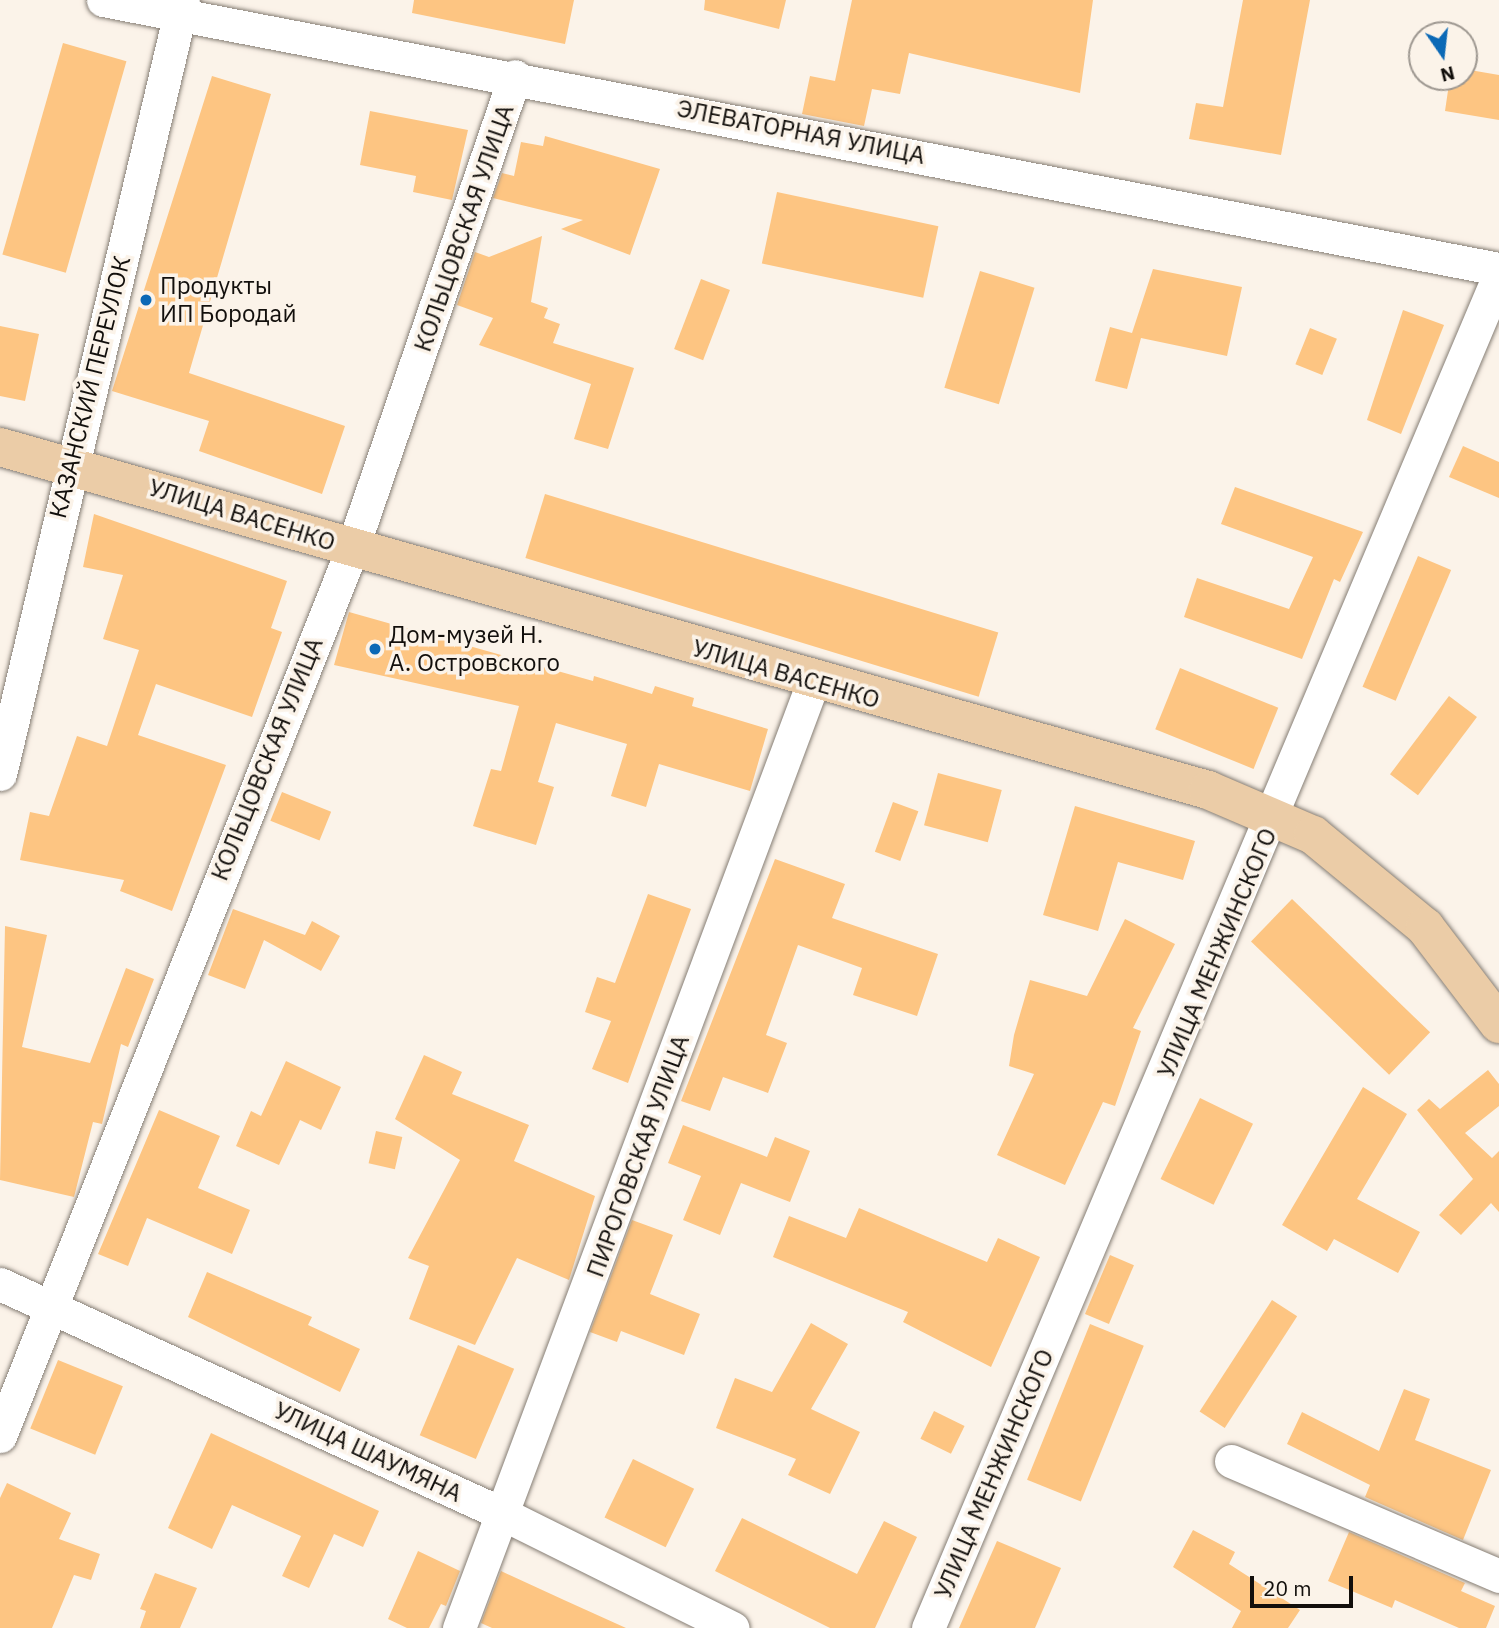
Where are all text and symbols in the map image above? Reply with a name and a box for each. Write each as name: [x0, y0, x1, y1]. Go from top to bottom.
north arrow: [1408, 21, 1478, 91]
text: N: [1438, 61, 1457, 88]
street label: ЭЛЕВАТОРНАЯ УЛИЦА: [675, 94, 927, 170]
street label: КОЛЬЦОВСКАЯ УЛИЦА: [408, 101, 520, 355]
street label: КАЗАНСКИЙ ПЕРЕУЛОК: [43, 253, 137, 521]
place label: Продукты ИП Бородай: [160, 272, 297, 328]
marker: Продукты ИП Бородай: [138, 292, 154, 308]
street label: УЛИЦА ВАСЕНКО: [145, 473, 339, 557]
place label: Дом-музей Н. А. Островского: [389, 621, 560, 677]
street label: КОЛЬЦОВСКАЯ УЛИЦА: [205, 633, 329, 885]
street label: УЛИЦА ВАСЕНКО: [689, 633, 883, 715]
marker: Дом-музей Н. А. Островского: [367, 641, 383, 657]
street label: УЛИЦА МЕНЖИНСКОГО: [1151, 824, 1283, 1082]
street label: ПИРОГОВСКАЯ УЛИЦА: [581, 1031, 695, 1281]
street label: УЛИЦА МЕНЖИНСКОГО: [928, 1345, 1060, 1603]
street label: УЛИЦА ШАУМЯНА: [269, 1396, 467, 1508]
scale bar: [1254, 1562, 1357, 1606]
text: 20 m: [1263, 1574, 1312, 1602]

